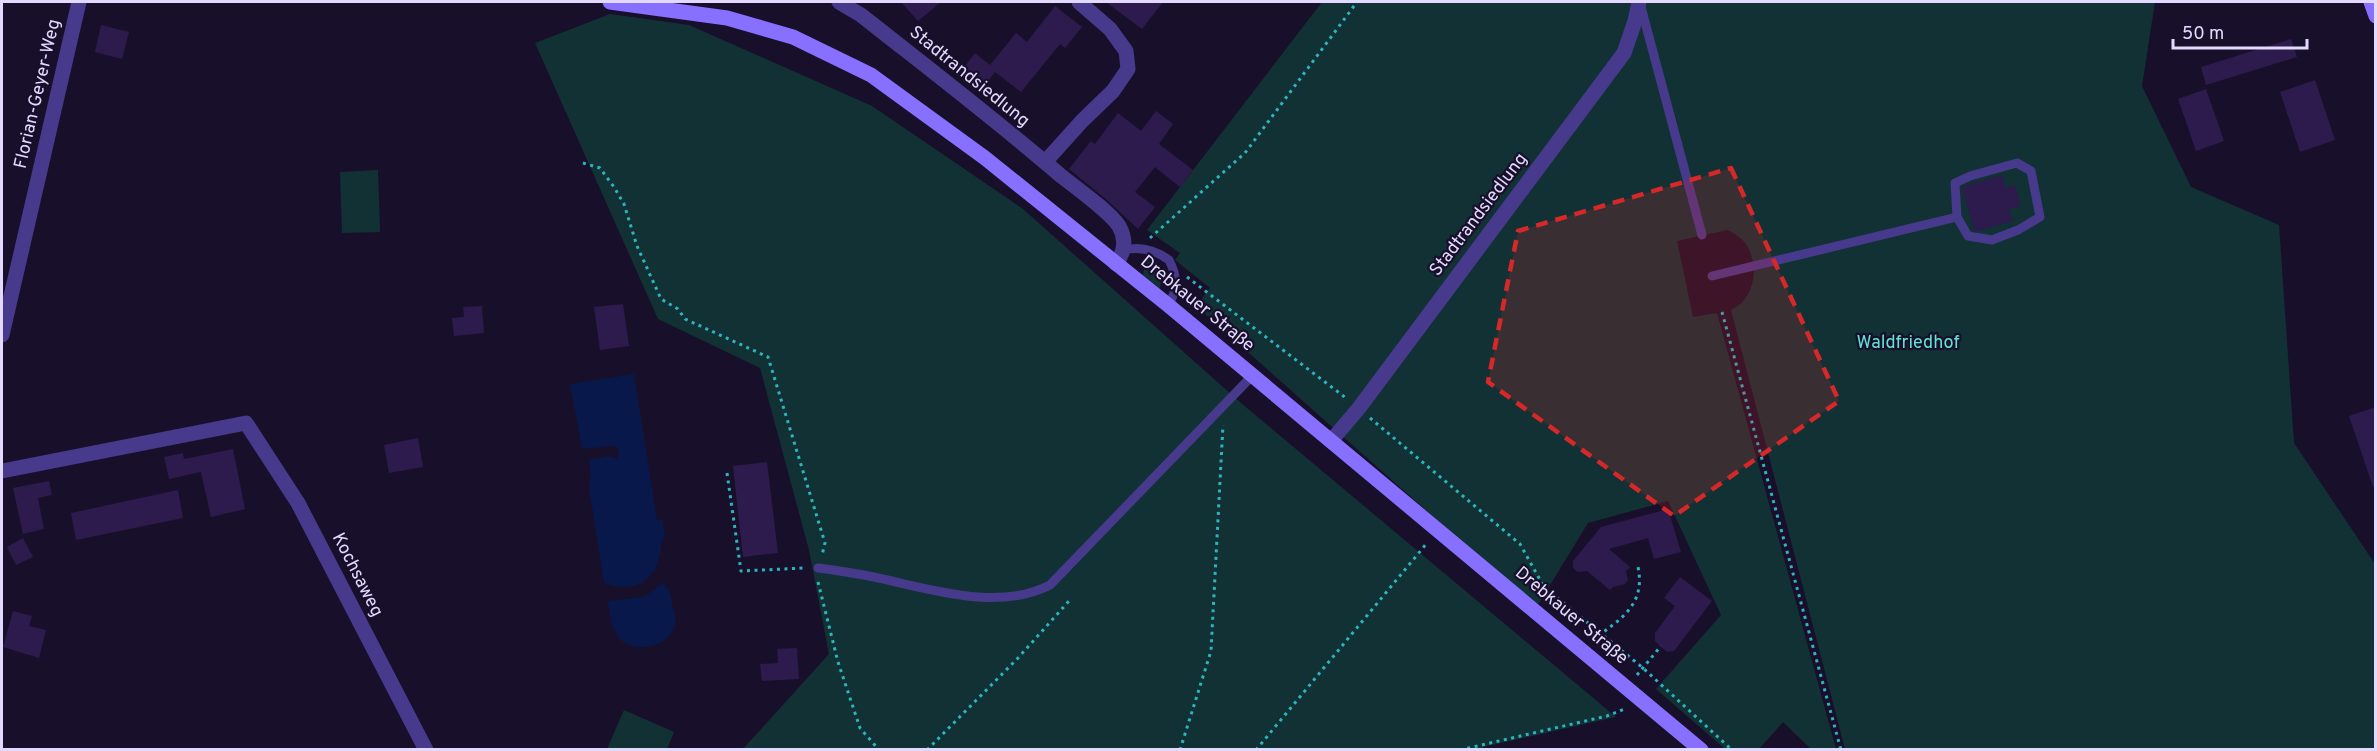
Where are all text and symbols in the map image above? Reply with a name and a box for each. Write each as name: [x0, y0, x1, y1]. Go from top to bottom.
scale bar: [2173, 12, 2306, 50]
street label: Florian-Geyer-Weg: [10, 17, 66, 171]
street label: Stadtrandsiedlung: [904, 21, 1034, 133]
text: 50 m: [2182, 23, 2224, 46]
street label: Stadtrandsiedlung: [1425, 149, 1533, 281]
street label: Drebkauer Straße: [1135, 251, 1259, 357]
park label: Waldfriedhof: [1857, 332, 1959, 355]
street label: Kochsaweg: [326, 529, 388, 621]
street label: Drebkauer Straße: [1510, 562, 1632, 670]

